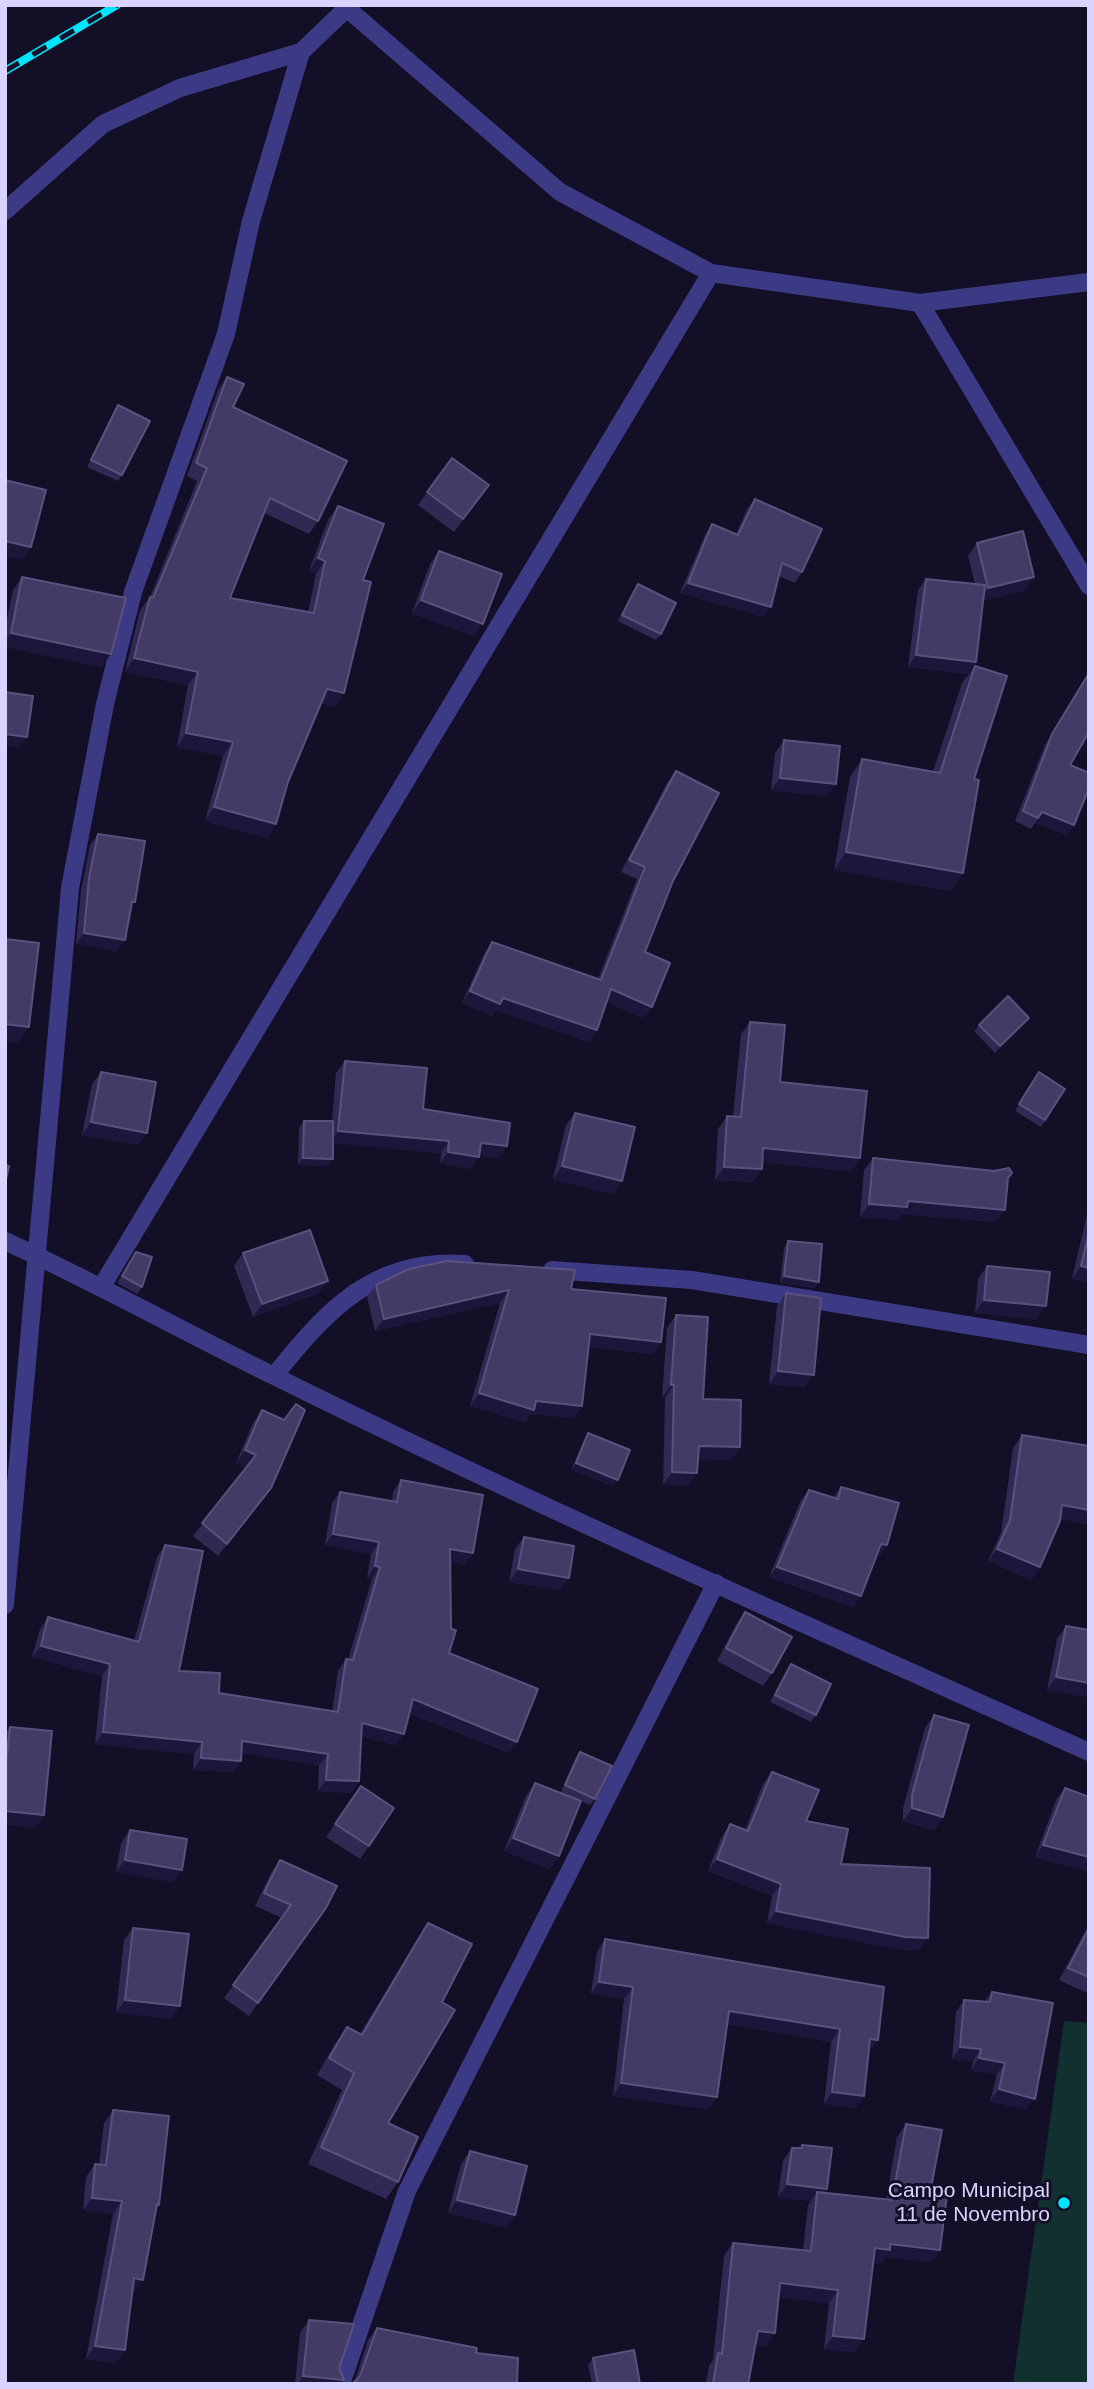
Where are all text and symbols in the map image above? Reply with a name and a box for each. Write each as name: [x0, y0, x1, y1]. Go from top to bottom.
place label: Campo Municipal 11 de Novembro: [888, 2178, 1050, 2228]
marker: Campo Municipal 11 de Novembro: [1056, 2195, 1072, 2211]

